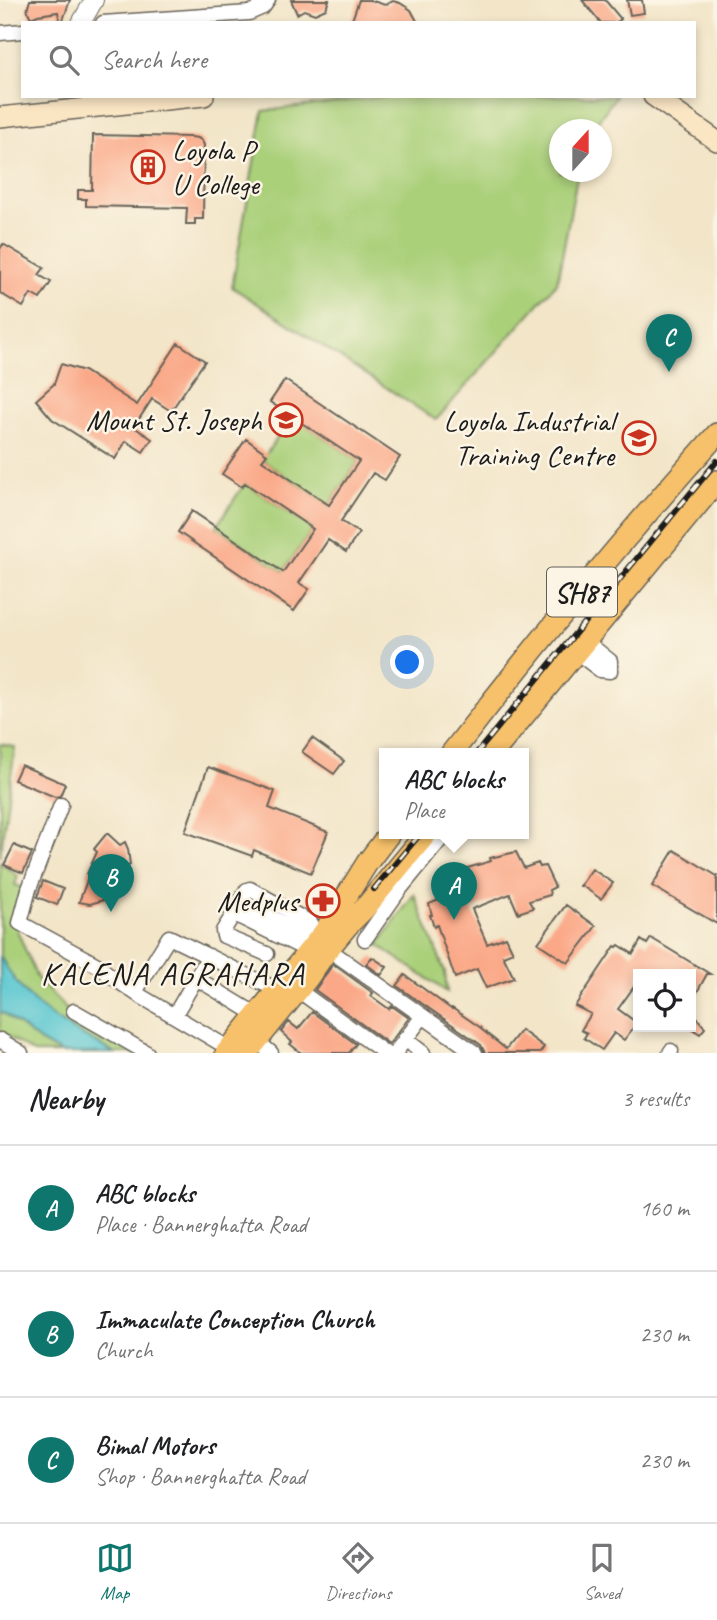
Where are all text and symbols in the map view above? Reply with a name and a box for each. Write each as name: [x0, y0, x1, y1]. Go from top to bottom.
search box: [21, 21, 696, 98]
icon: search: [45, 41, 83, 79]
text: Search here: [101, 43, 207, 76]
north arrow: [549, 119, 612, 182]
place label: Loyola P U College: [172, 131, 261, 203]
building icon: Loyola P U College: [129, 148, 167, 186]
pin: C: [646, 314, 692, 372]
place label: Mount St. Joseph: [86, 401, 262, 439]
school or university icon: Mount St. Joseph: [267, 401, 305, 439]
place label: Loyola Industrial Training Centre: [443, 402, 619, 474]
school or university icon: Loyola Industrial Training Centre: [620, 419, 658, 457]
road number: SH87: [547, 568, 617, 616]
your location: [390, 645, 424, 679]
popup: [379, 748, 529, 839]
text: ABC blocks: [404, 763, 504, 796]
text: Place: [404, 796, 445, 825]
pin: B: [88, 854, 134, 912]
pin: A: [431, 862, 477, 920]
place label: Medplus: [217, 882, 301, 920]
pharmacy icon: Medplus: [304, 882, 342, 920]
district label: KALENA AGRAHARA: [41, 953, 305, 994]
map controls: [633, 969, 696, 1032]
button: locate: [633, 969, 696, 1032]
text: Nearby: [28, 1080, 104, 1118]
text: 3 results: [622, 1084, 689, 1113]
text: ABC blocks: [95, 1177, 195, 1210]
text: A: [45, 1194, 57, 1223]
text: 160 m: [640, 1194, 689, 1223]
text: Place · Bannerghatta Road: [95, 1210, 307, 1239]
text: Immaculate Conception Church: [95, 1303, 375, 1336]
text: B: [45, 1320, 57, 1349]
text: 230 m: [640, 1320, 689, 1349]
text: Church: [95, 1336, 153, 1365]
text: Bimal Motors: [95, 1429, 215, 1462]
text: C: [46, 1446, 56, 1475]
text: 230 m: [640, 1446, 689, 1475]
text: Shop · Bannerghatta Road: [95, 1462, 306, 1491]
tab: Map: [96, 1539, 134, 1605]
tab: Directions: [325, 1539, 392, 1605]
tab: Saved: [583, 1539, 621, 1605]

